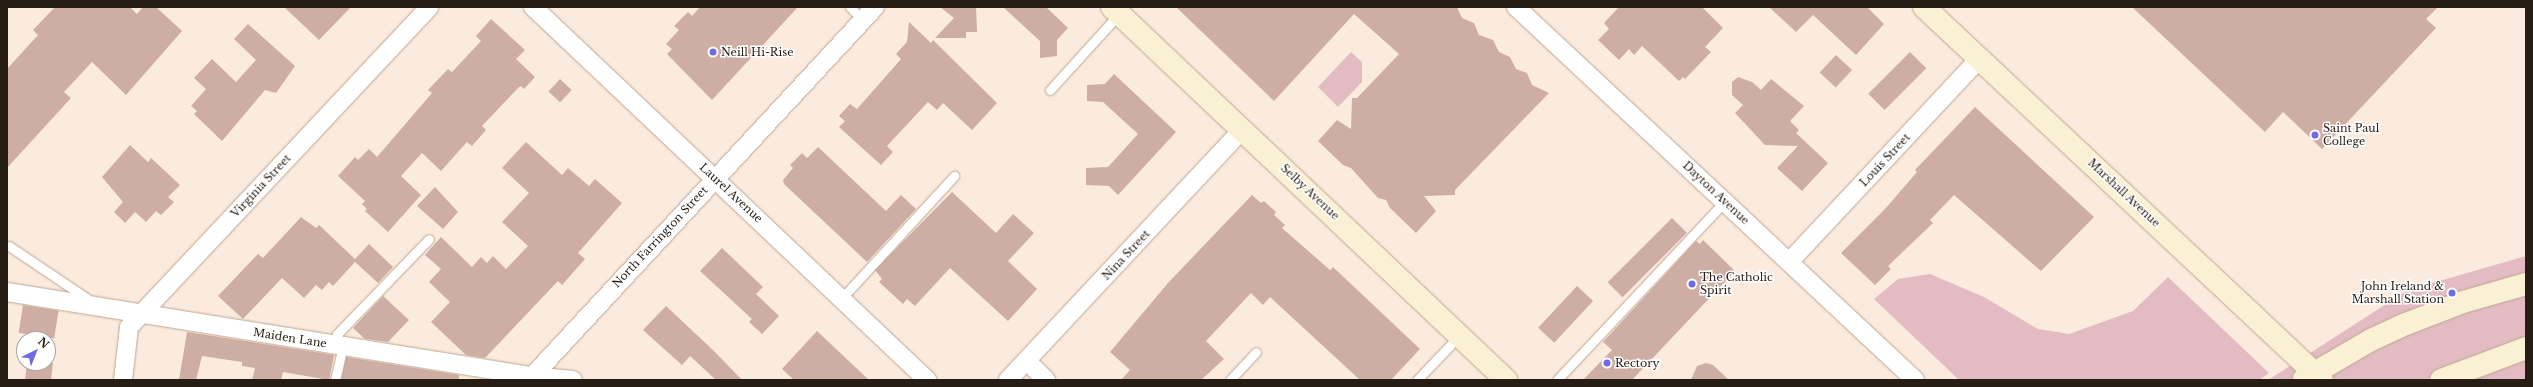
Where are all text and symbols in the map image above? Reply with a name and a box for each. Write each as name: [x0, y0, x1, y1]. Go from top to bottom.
place label: Neill Hi-Rise: [721, 45, 794, 59]
marker: Neill Hi-Rise: [708, 47, 718, 57]
place label: Saint Paul College: [2323, 122, 2379, 148]
marker: Saint Paul College: [2310, 130, 2320, 140]
street label: Louis Street: [1857, 131, 1913, 189]
street label: Virginia Street: [228, 152, 294, 220]
street label: Marshall Avenue: [2085, 156, 2163, 230]
street label: Dayton Avenue: [1680, 159, 1752, 227]
street label: Laurel Avenue: [697, 160, 765, 226]
street label: Selby Avenue: [1278, 161, 1342, 223]
street label: North Farrington Street: [610, 184, 710, 290]
street label: Nina Street: [1100, 227, 1152, 283]
place label: The Catholic Spirit: [1700, 271, 1773, 297]
marker: The Catholic Spirit: [1687, 279, 1697, 289]
place label: John Ireland & Marshall Station: [2352, 280, 2444, 306]
marker: John Ireland & Marshall Station: [2447, 288, 2457, 298]
street label: Maiden Lane: [252, 326, 328, 350]
north arrow: [16, 331, 56, 371]
text: N: [35, 334, 52, 352]
place label: Rectory: [1615, 356, 1659, 370]
marker: Rectory: [1602, 358, 1612, 368]

